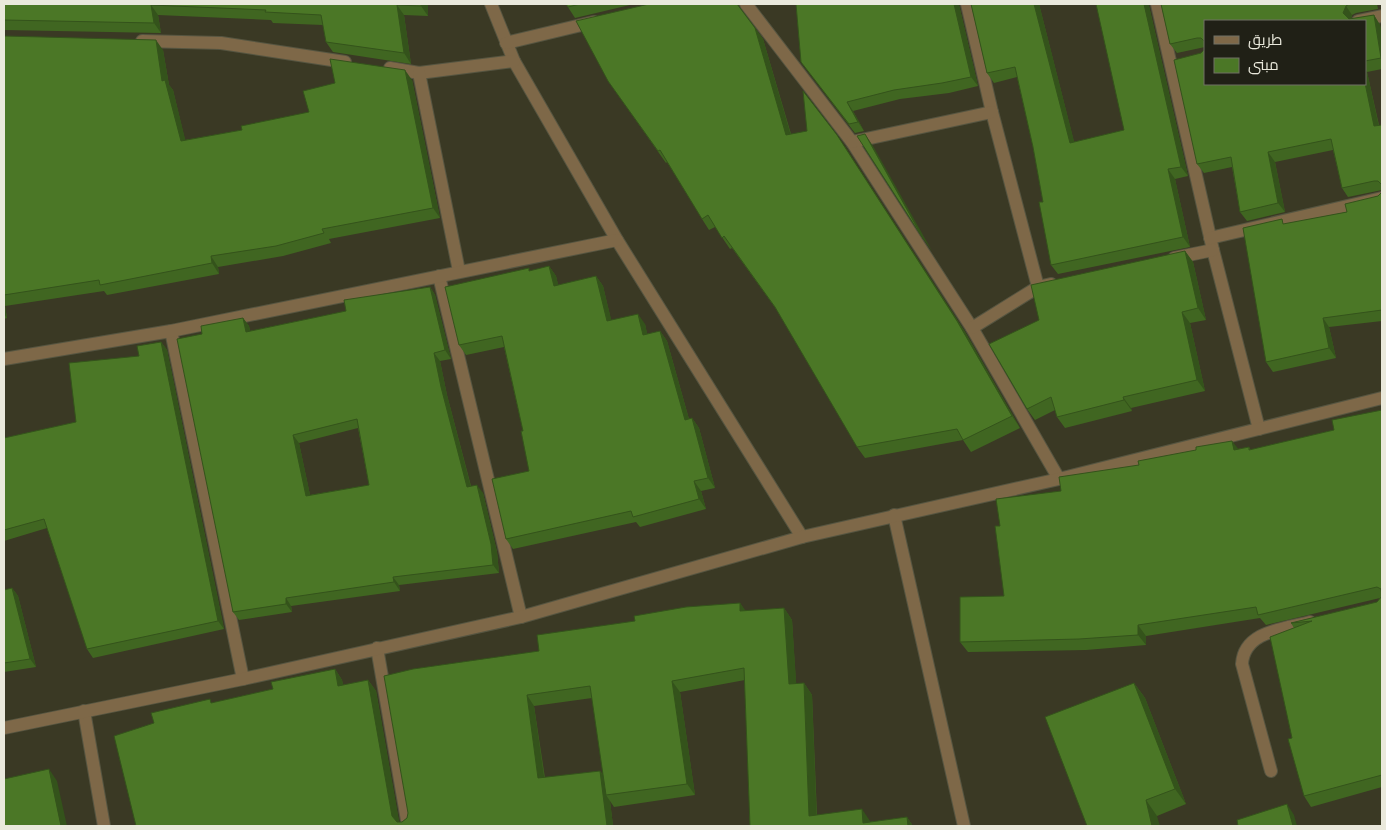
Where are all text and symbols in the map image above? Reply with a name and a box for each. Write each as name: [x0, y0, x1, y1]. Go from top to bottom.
legend: [1204, 20, 1366, 85]
text: طريق: [1248, 31, 1282, 50]
text: مبنى: [1248, 56, 1279, 75]

